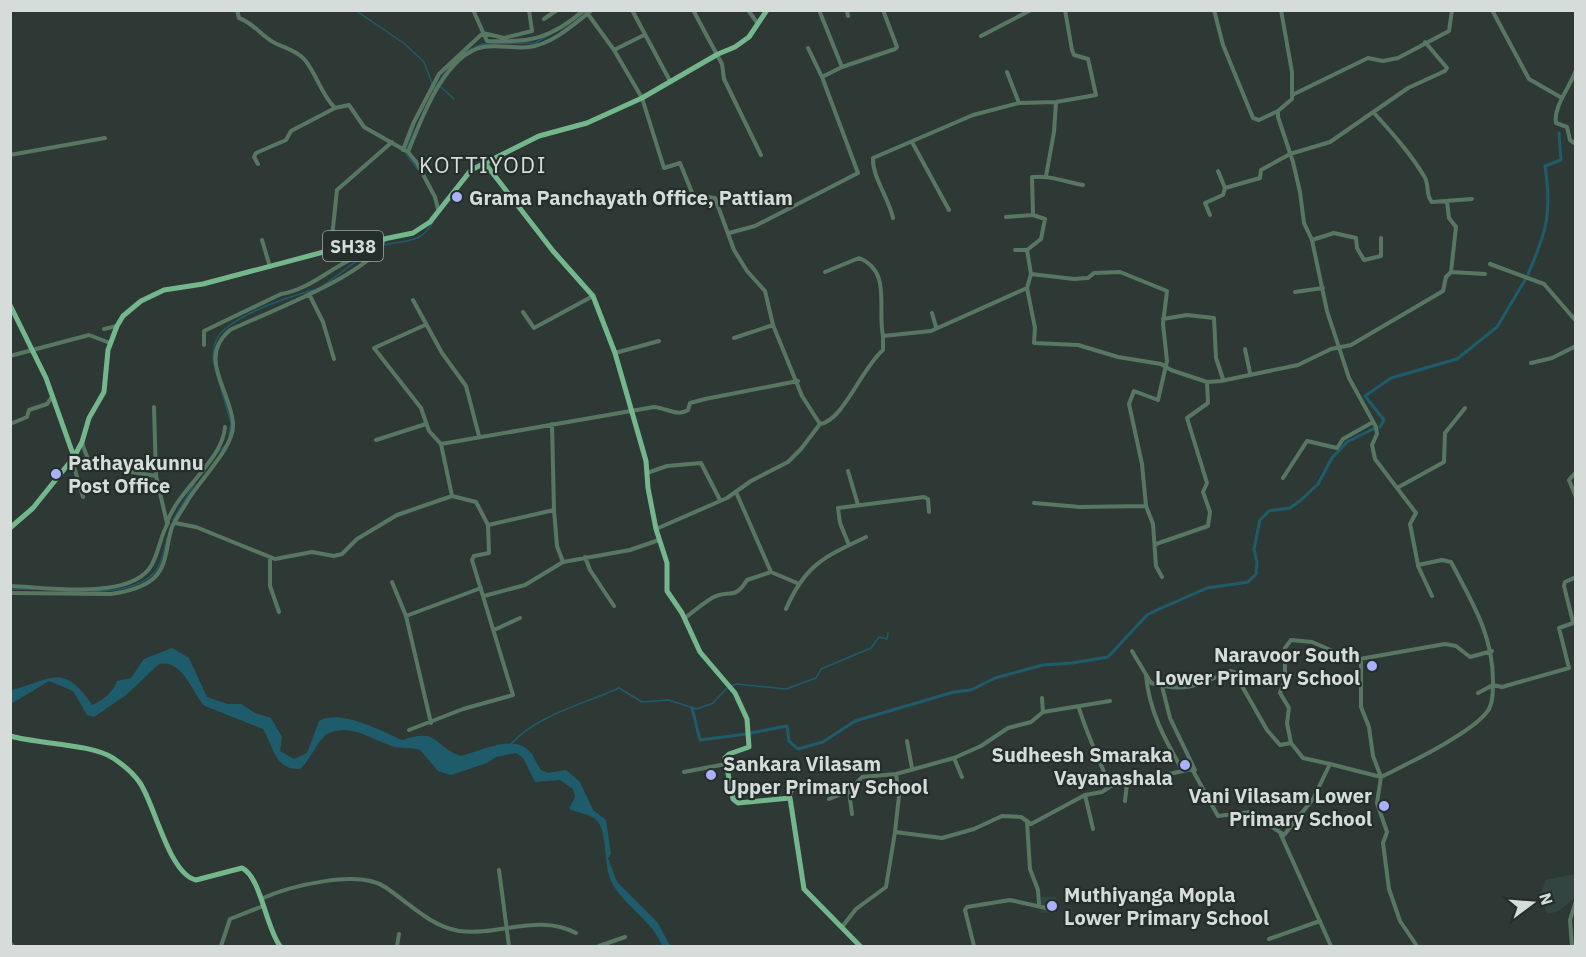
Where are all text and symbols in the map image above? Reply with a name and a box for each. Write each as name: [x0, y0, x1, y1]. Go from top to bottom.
district label: KOTTIYODI: [419, 150, 547, 179]
place label: Grama Panchayath Office, Pattiam: [469, 184, 793, 211]
marker: Grama Panchayath Office, Pattiam: [450, 190, 464, 204]
road number: SH38: [323, 231, 383, 261]
place label: Pathayakunnu Post Office: [68, 449, 204, 499]
marker: Pathayakunnu Post Office: [49, 467, 63, 481]
place label: Naravoor South Lower Primary School: [1155, 641, 1360, 691]
marker: Naravoor South Lower Primary School: [1365, 659, 1379, 673]
place label: Sudheesh Smaraka Vayanashala: [991, 741, 1173, 791]
place label: Sankara Vilasam Upper Primary School: [723, 750, 928, 800]
marker: Sudheesh Smaraka Vayanashala: [1178, 758, 1192, 772]
marker: Sankara Vilasam Upper Primary School: [704, 768, 718, 782]
place label: Vani Vilasam Lower Primary School: [1188, 782, 1372, 832]
marker: Vani Vilasam Lower Primary School: [1377, 799, 1391, 813]
north arrow: [1502, 873, 1562, 933]
place label: Muthiyanga Mopla Lower Primary School: [1064, 881, 1269, 931]
text: N: [1535, 891, 1558, 907]
marker: Muthiyanga Mopla Lower Primary School: [1045, 899, 1059, 913]

